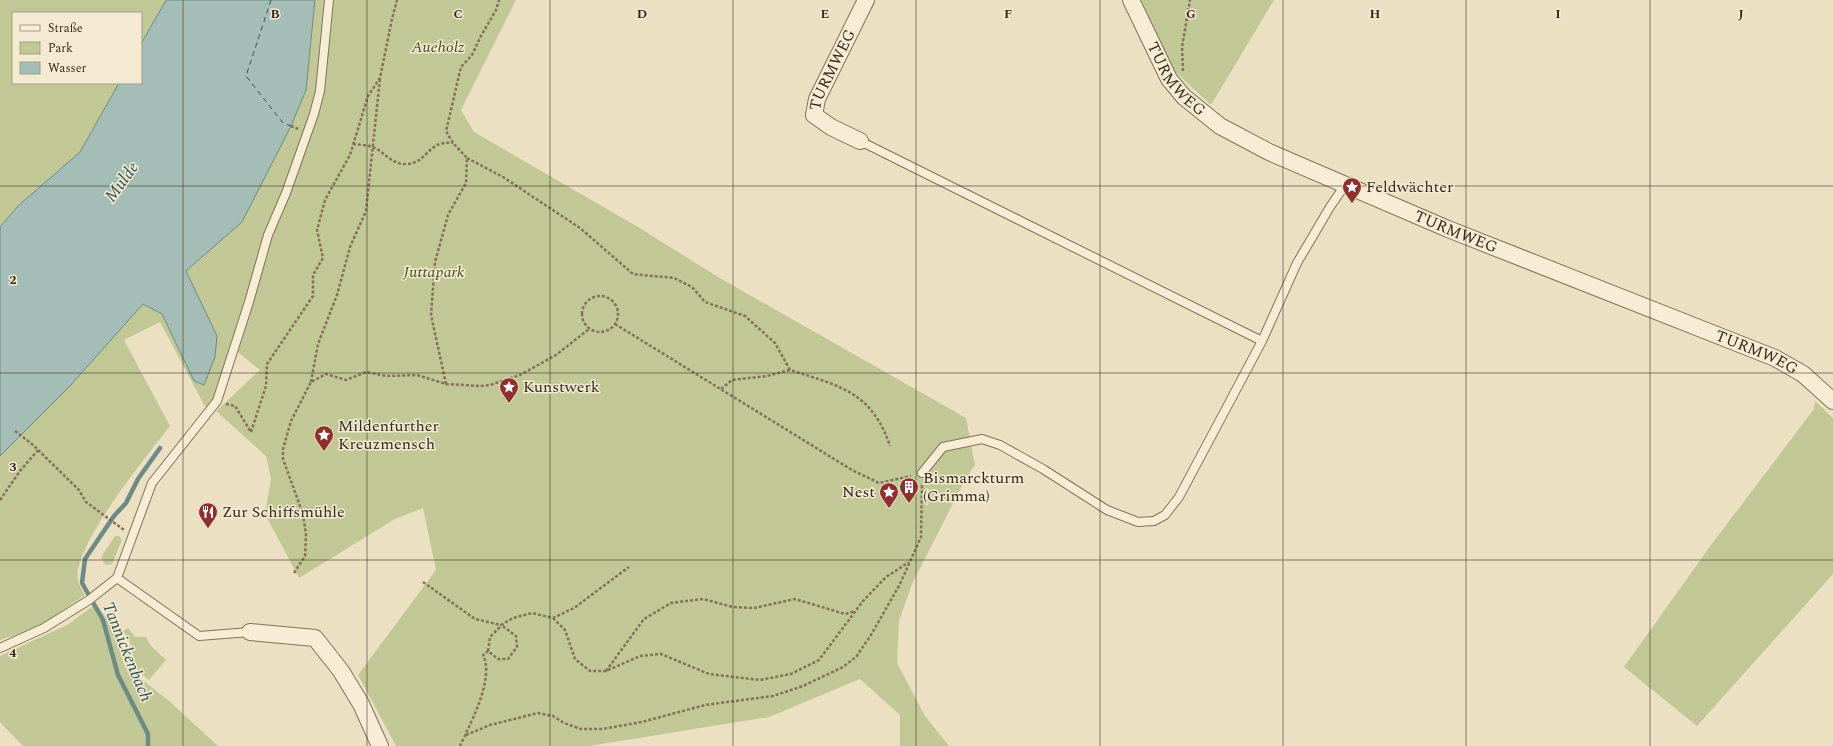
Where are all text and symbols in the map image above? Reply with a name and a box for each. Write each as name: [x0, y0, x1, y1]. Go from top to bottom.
text: B: [270, 4, 280, 24]
text: C: [453, 4, 463, 24]
text: D: [637, 4, 647, 24]
text: E: [821, 4, 830, 24]
text: F: [1004, 4, 1012, 24]
text: G: [1186, 4, 1196, 24]
text: H: [1370, 4, 1381, 24]
text: I: [1555, 4, 1561, 24]
text: J: [1738, 4, 1744, 24]
legend: [12, 12, 142, 84]
text: Straße: [48, 19, 83, 38]
street label: TURMWEG: [803, 25, 862, 112]
park label: Aueholz: [410, 35, 465, 59]
street label: TURMWEG: [1141, 38, 1211, 122]
text: Park: [48, 39, 73, 58]
text: Wasser: [48, 59, 86, 78]
water label: Mulde: [98, 156, 146, 208]
place label: Feldwächter: [1366, 175, 1453, 199]
place icon: Feldwächter: [1341, 176, 1363, 204]
street label: TURMWEG: [1410, 204, 1501, 259]
park label: Juttapark: [402, 260, 465, 284]
text: 2: [9, 270, 17, 290]
street label: TURMWEG: [1712, 324, 1803, 381]
place label: Kunstwerk: [523, 375, 600, 399]
place icon: Kunstwerk: [498, 376, 520, 404]
place label: Mildenfurther Kreuzmensch: [338, 414, 439, 456]
place icon: Mildenfurther Kreuzmensch: [313, 424, 335, 452]
text: 3: [9, 457, 17, 477]
place label: Bismarckturm (Grimma): [923, 466, 1025, 508]
building icon: Bismarckturm (Grimma): [898, 476, 920, 504]
place label: Nest: [842, 480, 875, 504]
place icon: Nest: [878, 481, 900, 509]
place label: Zur Schiffsmühle: [222, 500, 345, 524]
restaurant icon: Zur Schiffsmühle: [197, 501, 219, 529]
water label: Tannickenbach: [95, 598, 159, 706]
text: 4: [9, 643, 17, 663]

